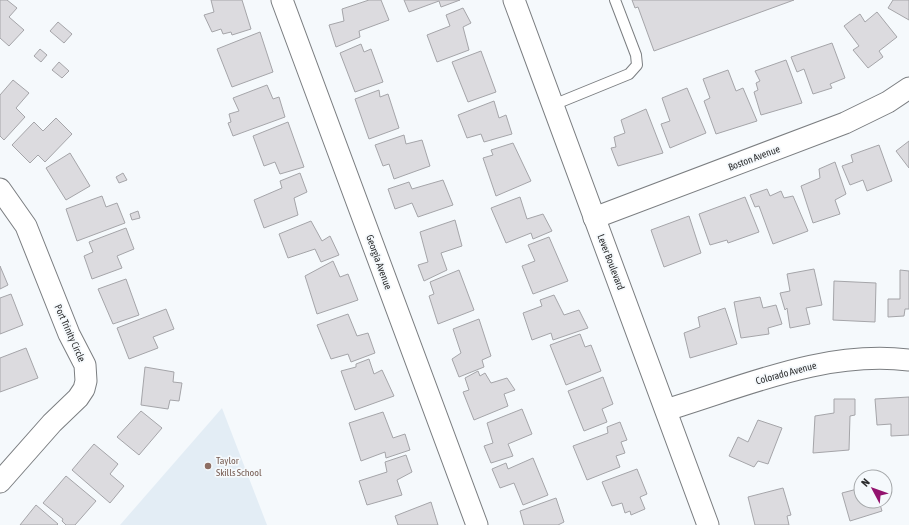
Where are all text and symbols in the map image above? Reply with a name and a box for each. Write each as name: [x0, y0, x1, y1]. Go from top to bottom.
street label: Boston Avenue: [727, 143, 782, 173]
street label: Georgia Avenue: [364, 233, 394, 291]
street label: Lever Boulevard: [595, 233, 627, 292]
street label: Port Trinity Circle: [52, 303, 88, 364]
street label: Colorado Avenue: [754, 360, 818, 386]
place label: Taylor Skills School: [216, 455, 262, 478]
marker: Taylor Skills School: [203, 461, 213, 471]
north arrow: [853, 469, 893, 509]
text: N: [859, 476, 872, 489]

